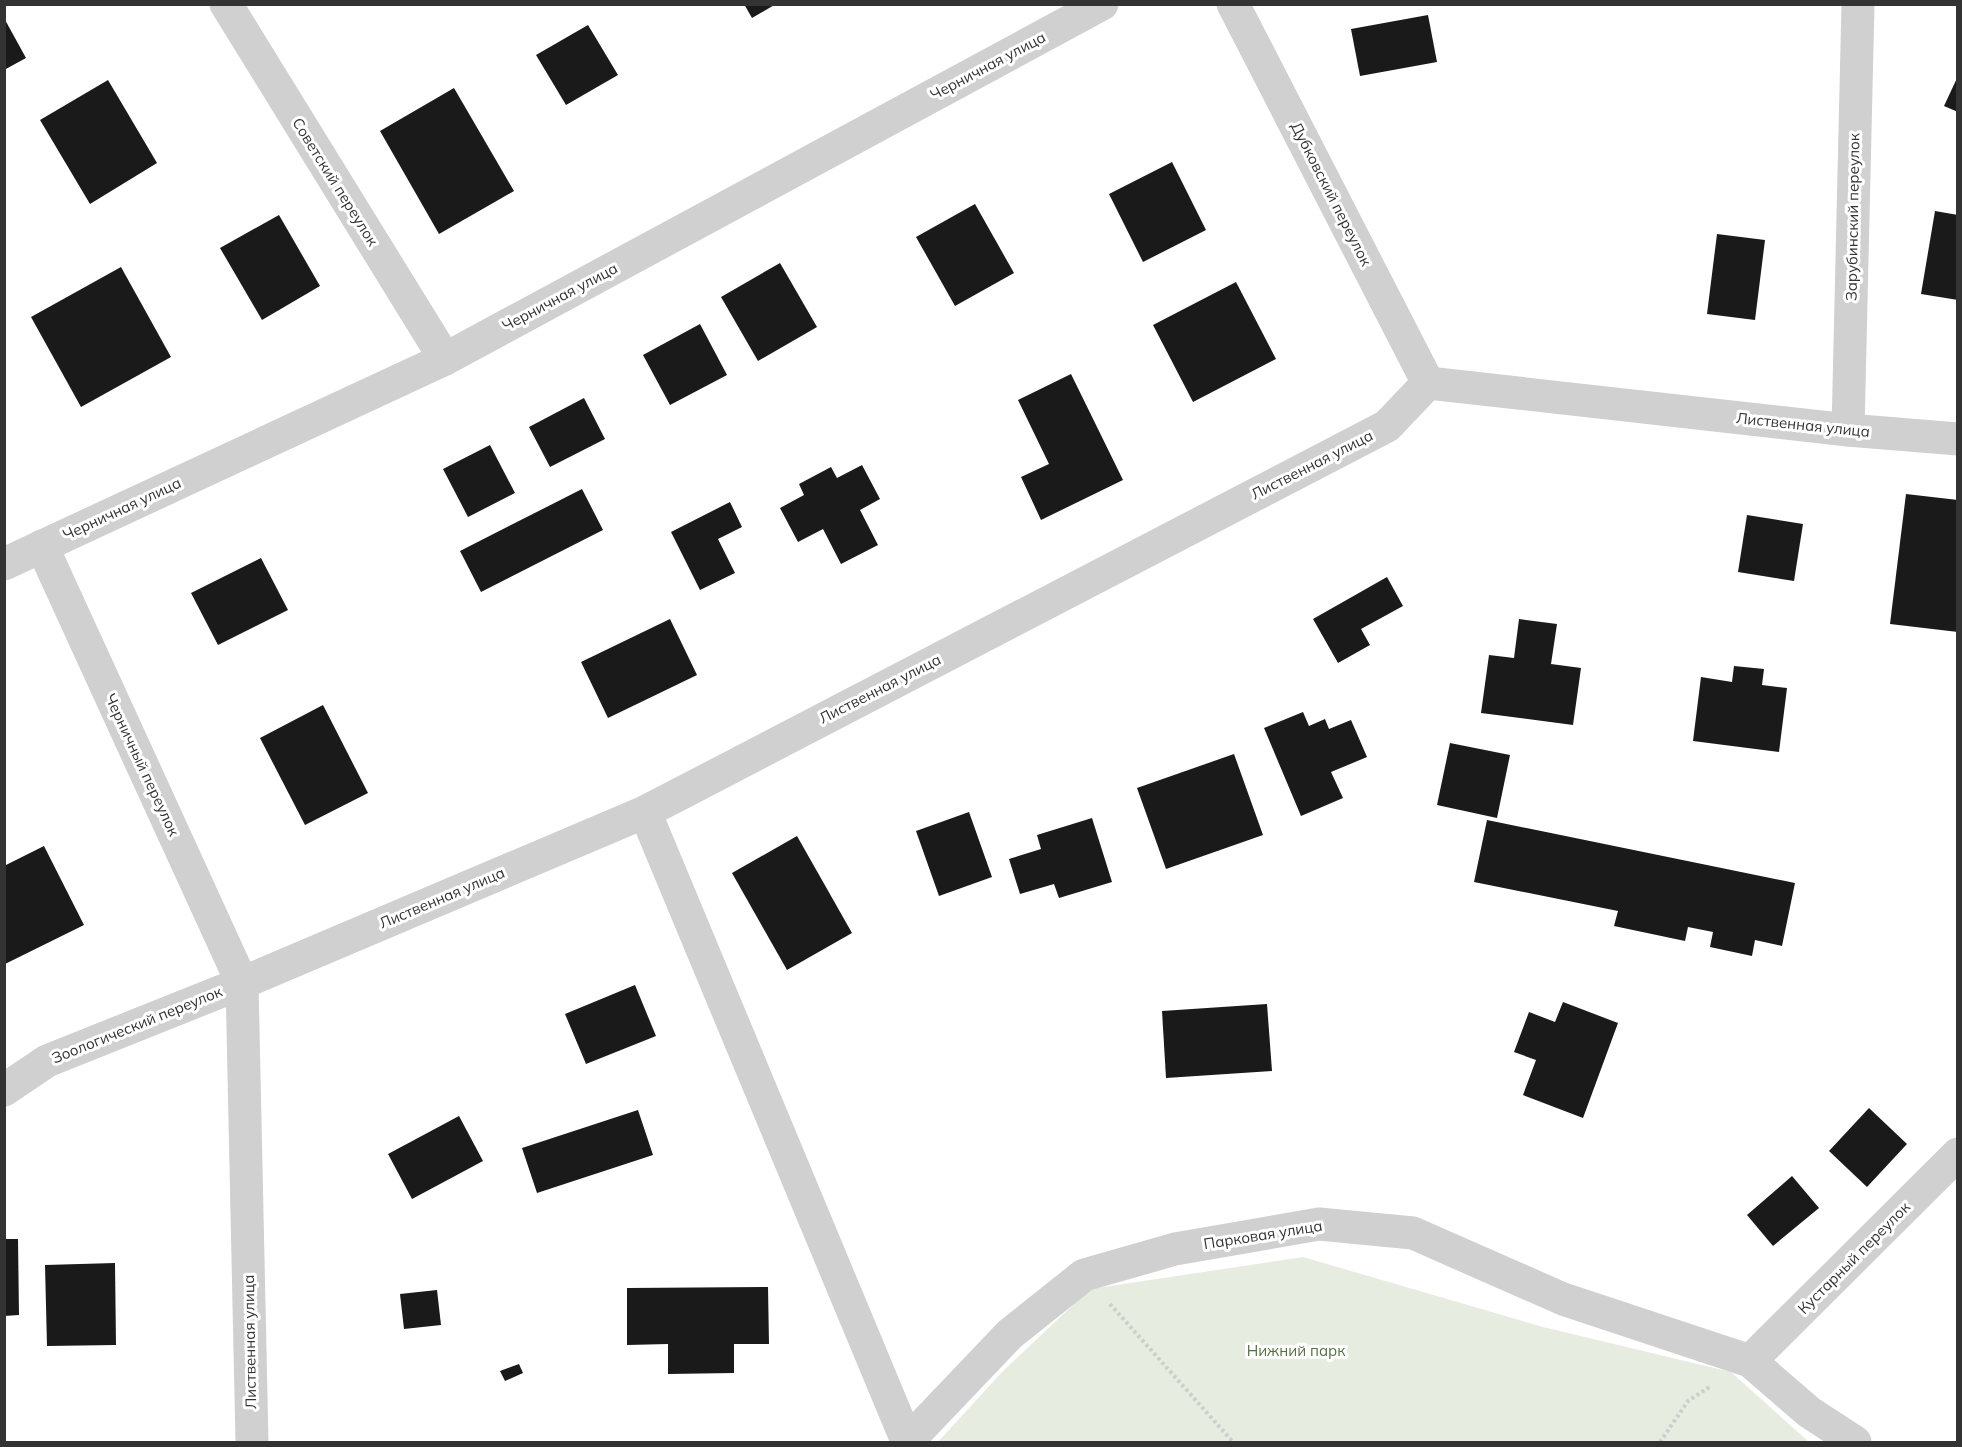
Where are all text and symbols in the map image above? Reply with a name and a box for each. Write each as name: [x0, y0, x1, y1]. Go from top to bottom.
street label: Черничная улица: [927, 27, 1049, 104]
street label: Советский переулок: [288, 114, 383, 250]
street label: Дубковский переулок: [1287, 119, 1376, 270]
street label: Зарубинский переулок: [1842, 132, 1863, 301]
street label: Черничная улица: [499, 258, 621, 335]
street label: Лиственная улица: [1735, 408, 1871, 441]
street label: Лиственная улица: [1248, 426, 1376, 504]
street label: Черничная улица: [60, 473, 184, 544]
street label: Лиственная улица: [816, 650, 944, 728]
street label: Черничный переулок: [101, 691, 184, 840]
street label: Лиственная улица: [376, 863, 507, 933]
street label: Зоологический переулок: [49, 981, 226, 1067]
street label: Кустарный переулок: [1794, 1197, 1914, 1318]
street label: Парковая улица: [1202, 1216, 1324, 1253]
street label: Лиственная улица: [239, 1275, 260, 1409]
park label: Нижний парк: [1247, 1341, 1346, 1360]

